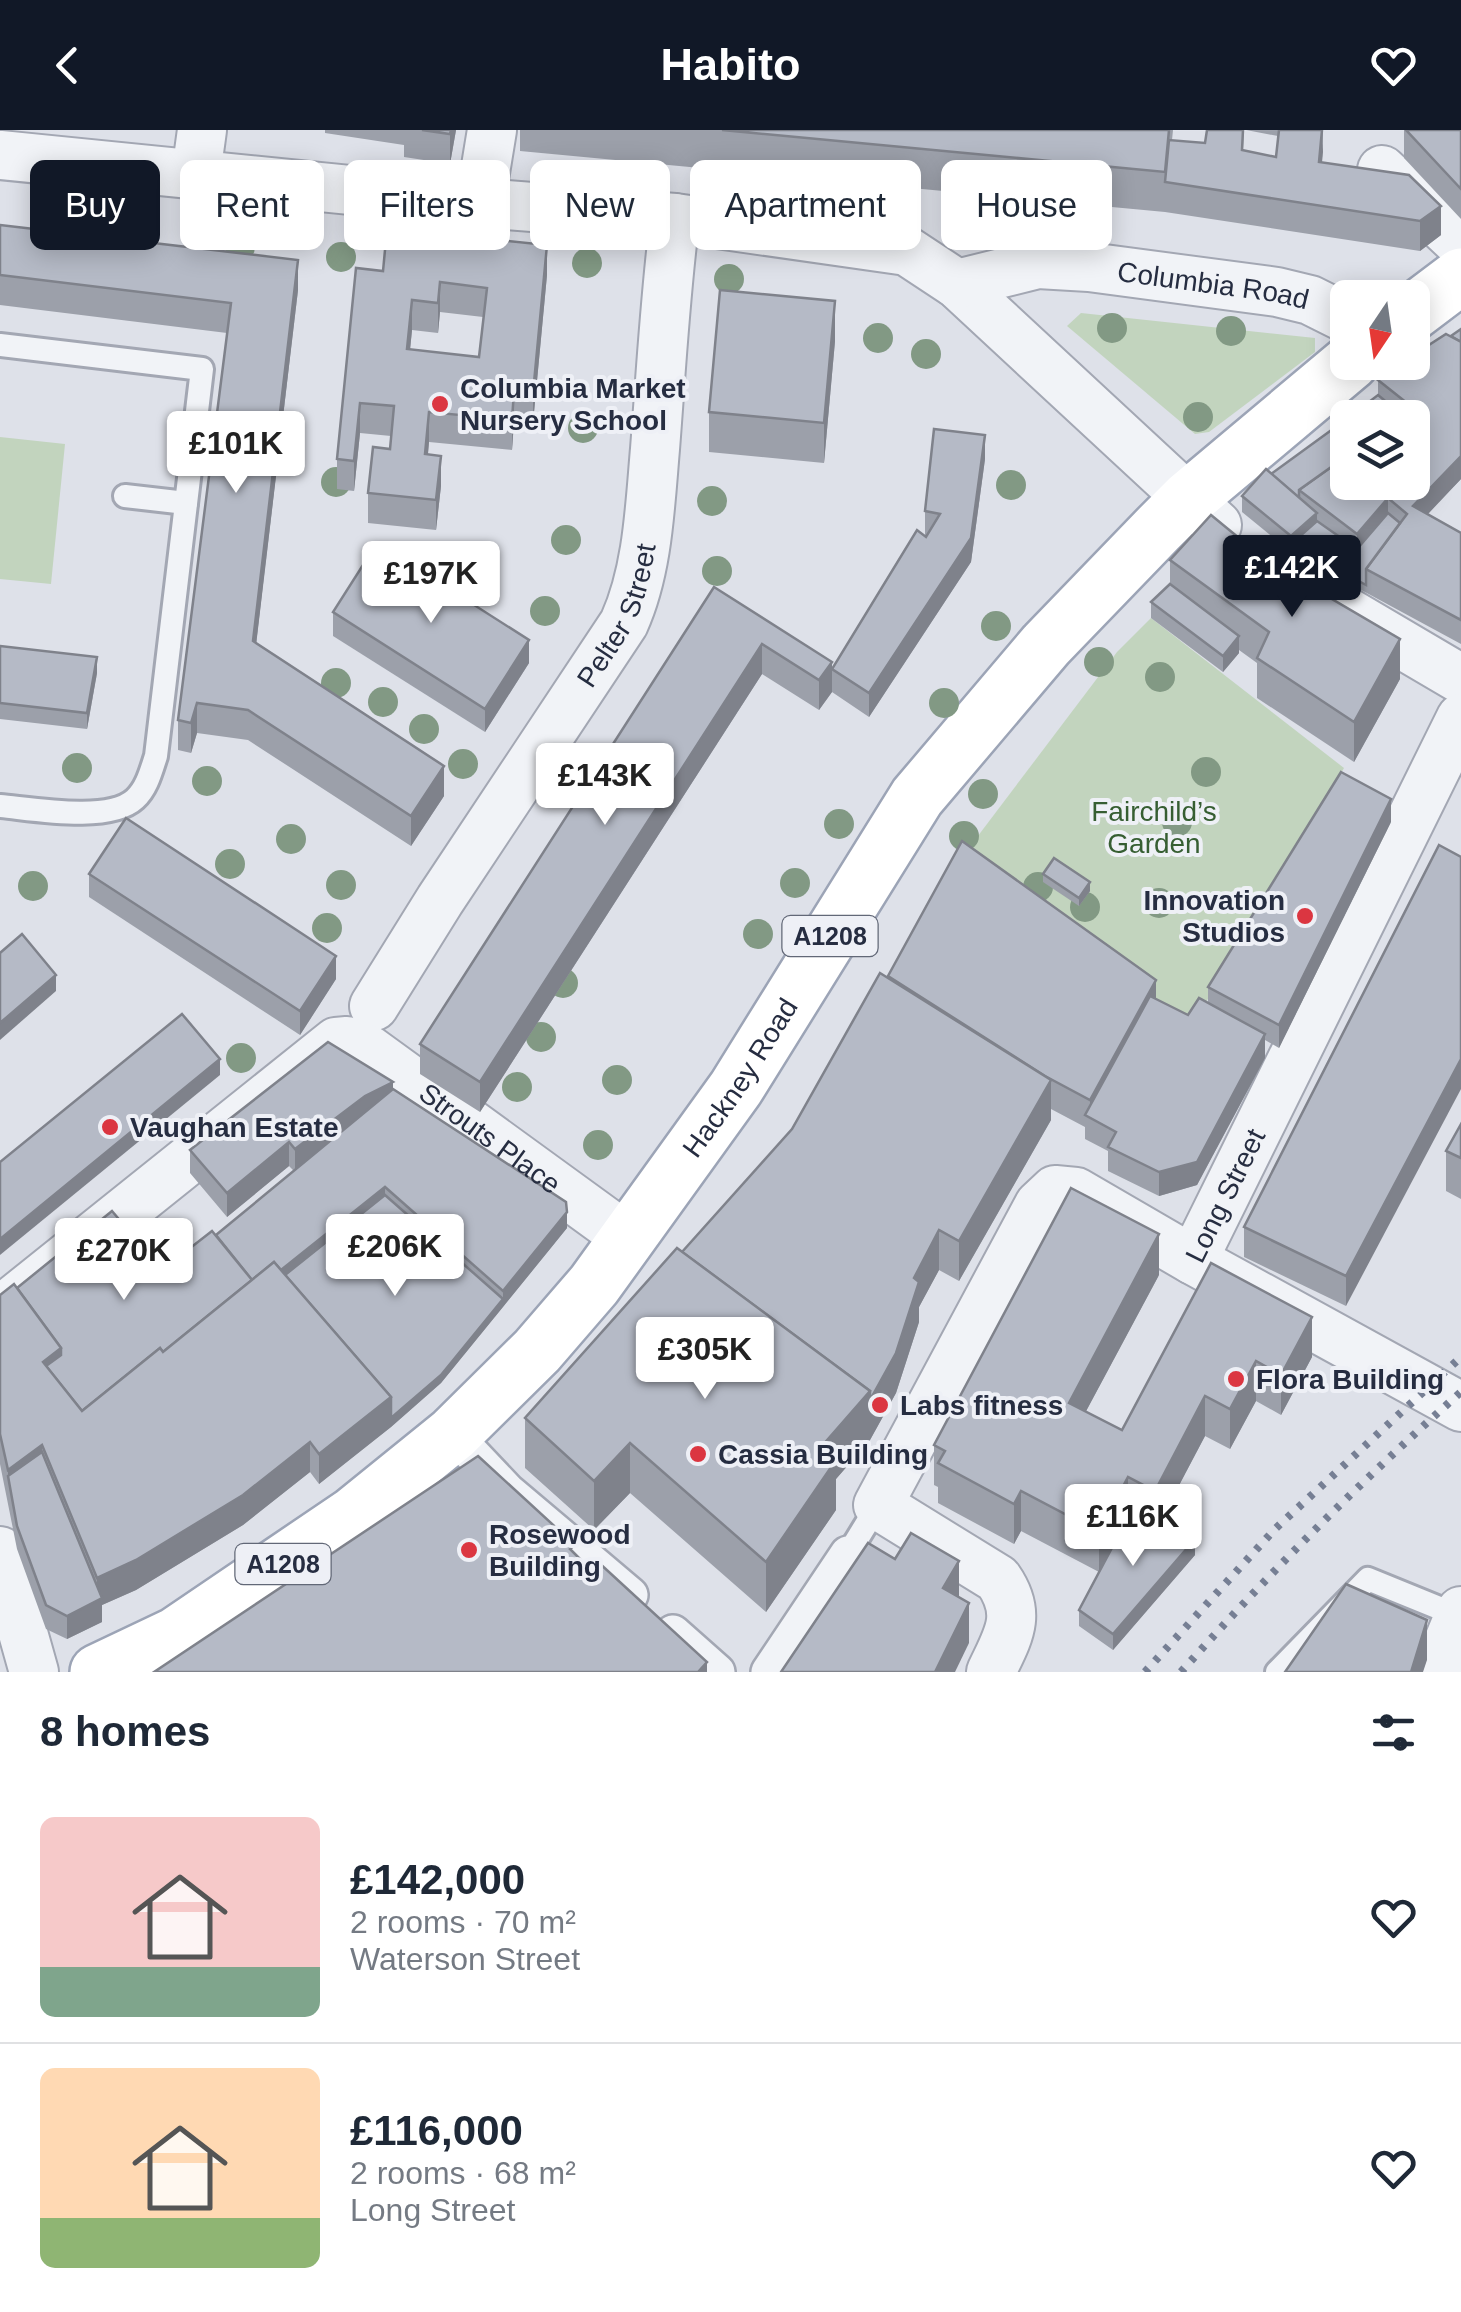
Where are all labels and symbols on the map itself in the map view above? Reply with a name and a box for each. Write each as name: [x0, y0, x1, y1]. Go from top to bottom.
street label: Columbia Road: [1116, 256, 1312, 315]
north arrow: [1330, 280, 1430, 380]
place label: Columbia Market Nursery School: [460, 373, 686, 436]
marker: Columbia Market Nursery School: [429, 393, 451, 415]
pin: £101K: [166, 411, 306, 496]
pin: £142K: [1222, 535, 1362, 620]
pin: £197K: [361, 541, 501, 626]
street label: Pelter Street: [571, 541, 662, 693]
pin: £143K: [535, 743, 675, 828]
park label: Fairchild’s Garden: [1091, 796, 1217, 859]
place label: Innovation Studios: [1143, 885, 1285, 948]
marker: Innovation Studios: [1294, 905, 1316, 927]
road number: A1208: [782, 916, 878, 956]
street label: Hackney Road: [677, 993, 804, 1163]
street label: Strouts Place: [413, 1077, 566, 1200]
place label: Vaughan Estate: [130, 1112, 339, 1143]
marker: Vaughan Estate: [99, 1116, 121, 1138]
street label: Long Street: [1179, 1124, 1271, 1267]
pin: £206K: [325, 1214, 465, 1299]
pin: £270K: [54, 1218, 194, 1303]
pin: £305K: [635, 1317, 775, 1402]
place label: Flora Building: [1256, 1364, 1444, 1395]
marker: Flora Building: [1225, 1368, 1247, 1390]
place label: Labs fitness: [900, 1390, 1063, 1421]
marker: Labs fitness: [869, 1394, 891, 1416]
place label: Cassia Building: [718, 1439, 928, 1470]
marker: Cassia Building: [687, 1443, 709, 1465]
pin: £116K: [1063, 1484, 1203, 1569]
place label: Rosewood Building: [489, 1519, 631, 1582]
marker: Rosewood Building: [458, 1539, 480, 1561]
road number: A1208: [236, 1544, 330, 1584]

